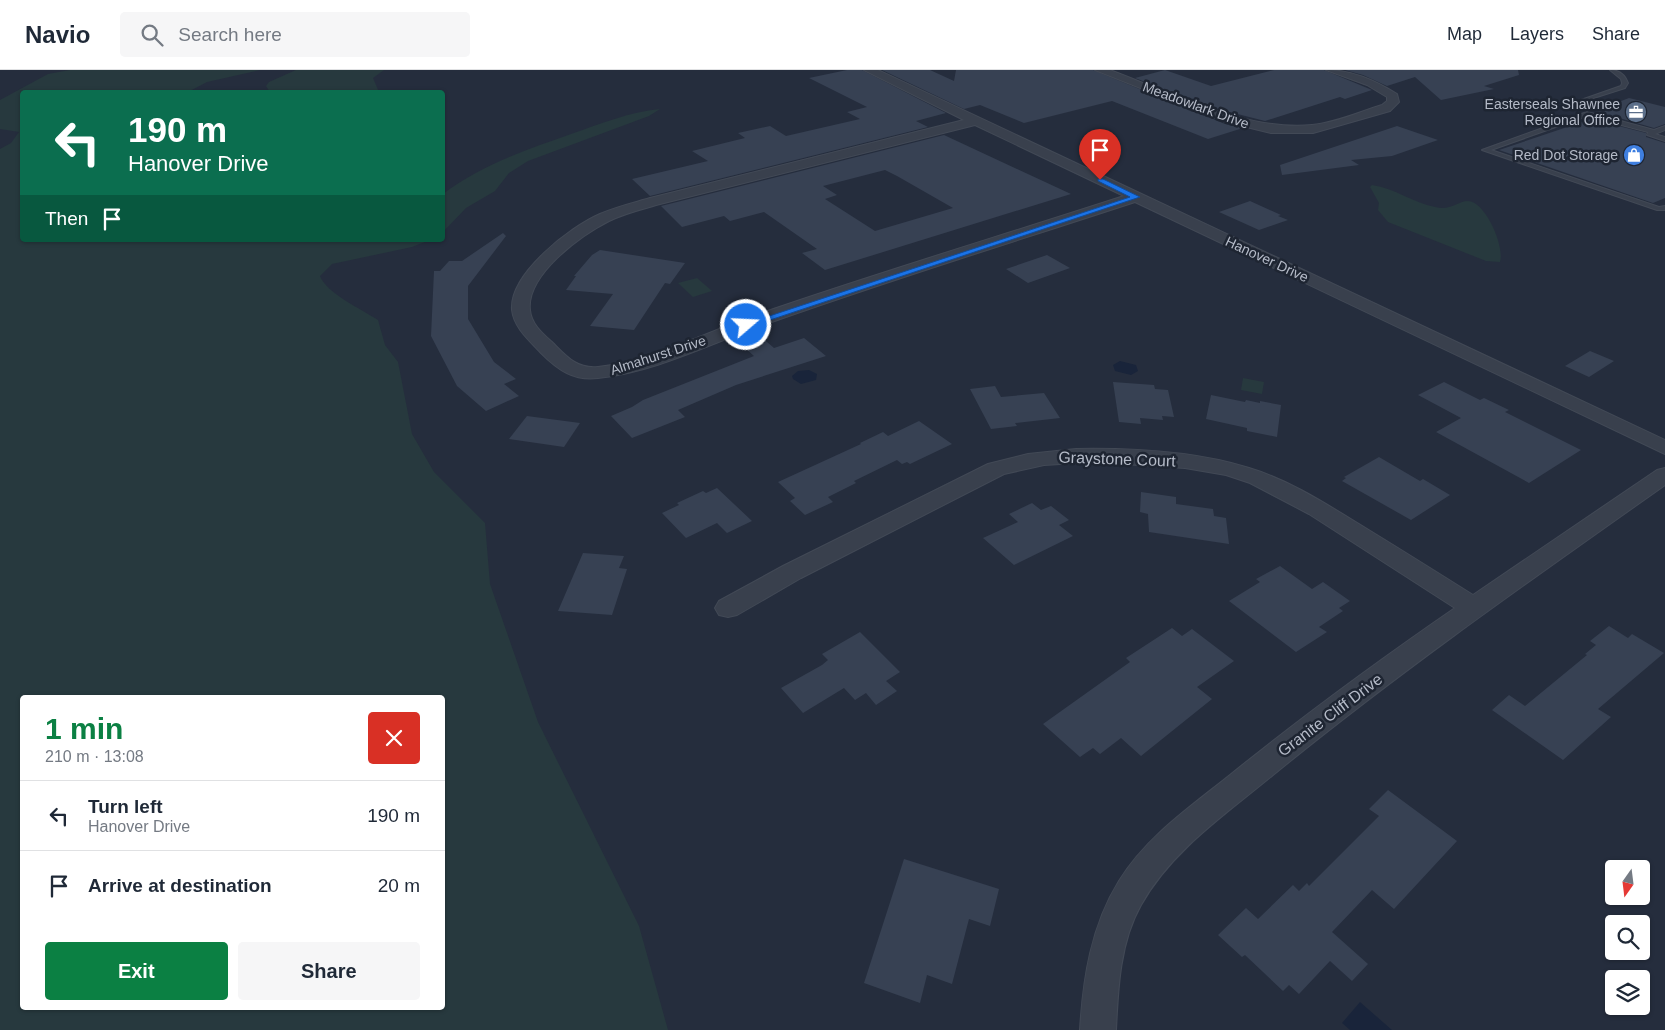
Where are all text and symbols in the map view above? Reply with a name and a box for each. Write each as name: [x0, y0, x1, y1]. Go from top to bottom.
search box: [120, 12, 470, 57]
text: Navio: [25, 21, 90, 48]
icon: search: [138, 21, 166, 49]
text: Search here: [178, 24, 282, 45]
text: Map: [1447, 24, 1482, 44]
text: Layers: [1510, 24, 1564, 44]
text: Share: [1592, 24, 1640, 44]
street label: Meadowlark Drive: [1141, 78, 1252, 132]
place label: Easterseals Shawnee Regional Office: [1485, 96, 1620, 128]
office icon: Easterseals Shawnee Regional Office: [1624, 100, 1648, 124]
icon: left: [45, 110, 110, 175]
text: 190 m: [128, 110, 227, 149]
pin: [1079, 129, 1121, 180]
icon: arrive: [1086, 136, 1114, 164]
shop icon: Red Dot Storage: [1622, 143, 1646, 167]
place label: Red Dot Storage: [1514, 147, 1618, 163]
text: Hanover Drive: [128, 151, 269, 176]
icon: arrive: [98, 205, 126, 233]
text: Then: [45, 208, 88, 229]
street label: Hanover Drive: [1223, 233, 1311, 285]
position arrow: [719, 298, 771, 350]
street label: Almahurst Drive: [608, 332, 708, 378]
street label: Graystone Court: [1058, 448, 1177, 470]
street label: Granite Cliff Drive: [1275, 670, 1385, 760]
text: 1 min: [45, 712, 123, 745]
button: close: [368, 712, 420, 764]
text: 210 m · 13:08: [45, 748, 144, 765]
text: Turn left: [88, 796, 163, 817]
icon: left: [45, 802, 73, 830]
text: 190 m: [367, 805, 420, 826]
text: Hanover Drive: [88, 818, 190, 835]
north arrow: [1605, 860, 1650, 905]
map controls: [1605, 860, 1650, 1015]
icon: arrive: [45, 872, 73, 900]
text: Arrive at destination: [88, 875, 272, 896]
text: 20 m: [378, 875, 420, 896]
button: search: [1605, 915, 1650, 960]
button: Exit: [45, 942, 228, 1000]
button: Share: [238, 942, 420, 1000]
button: layers: [1605, 970, 1650, 1015]

